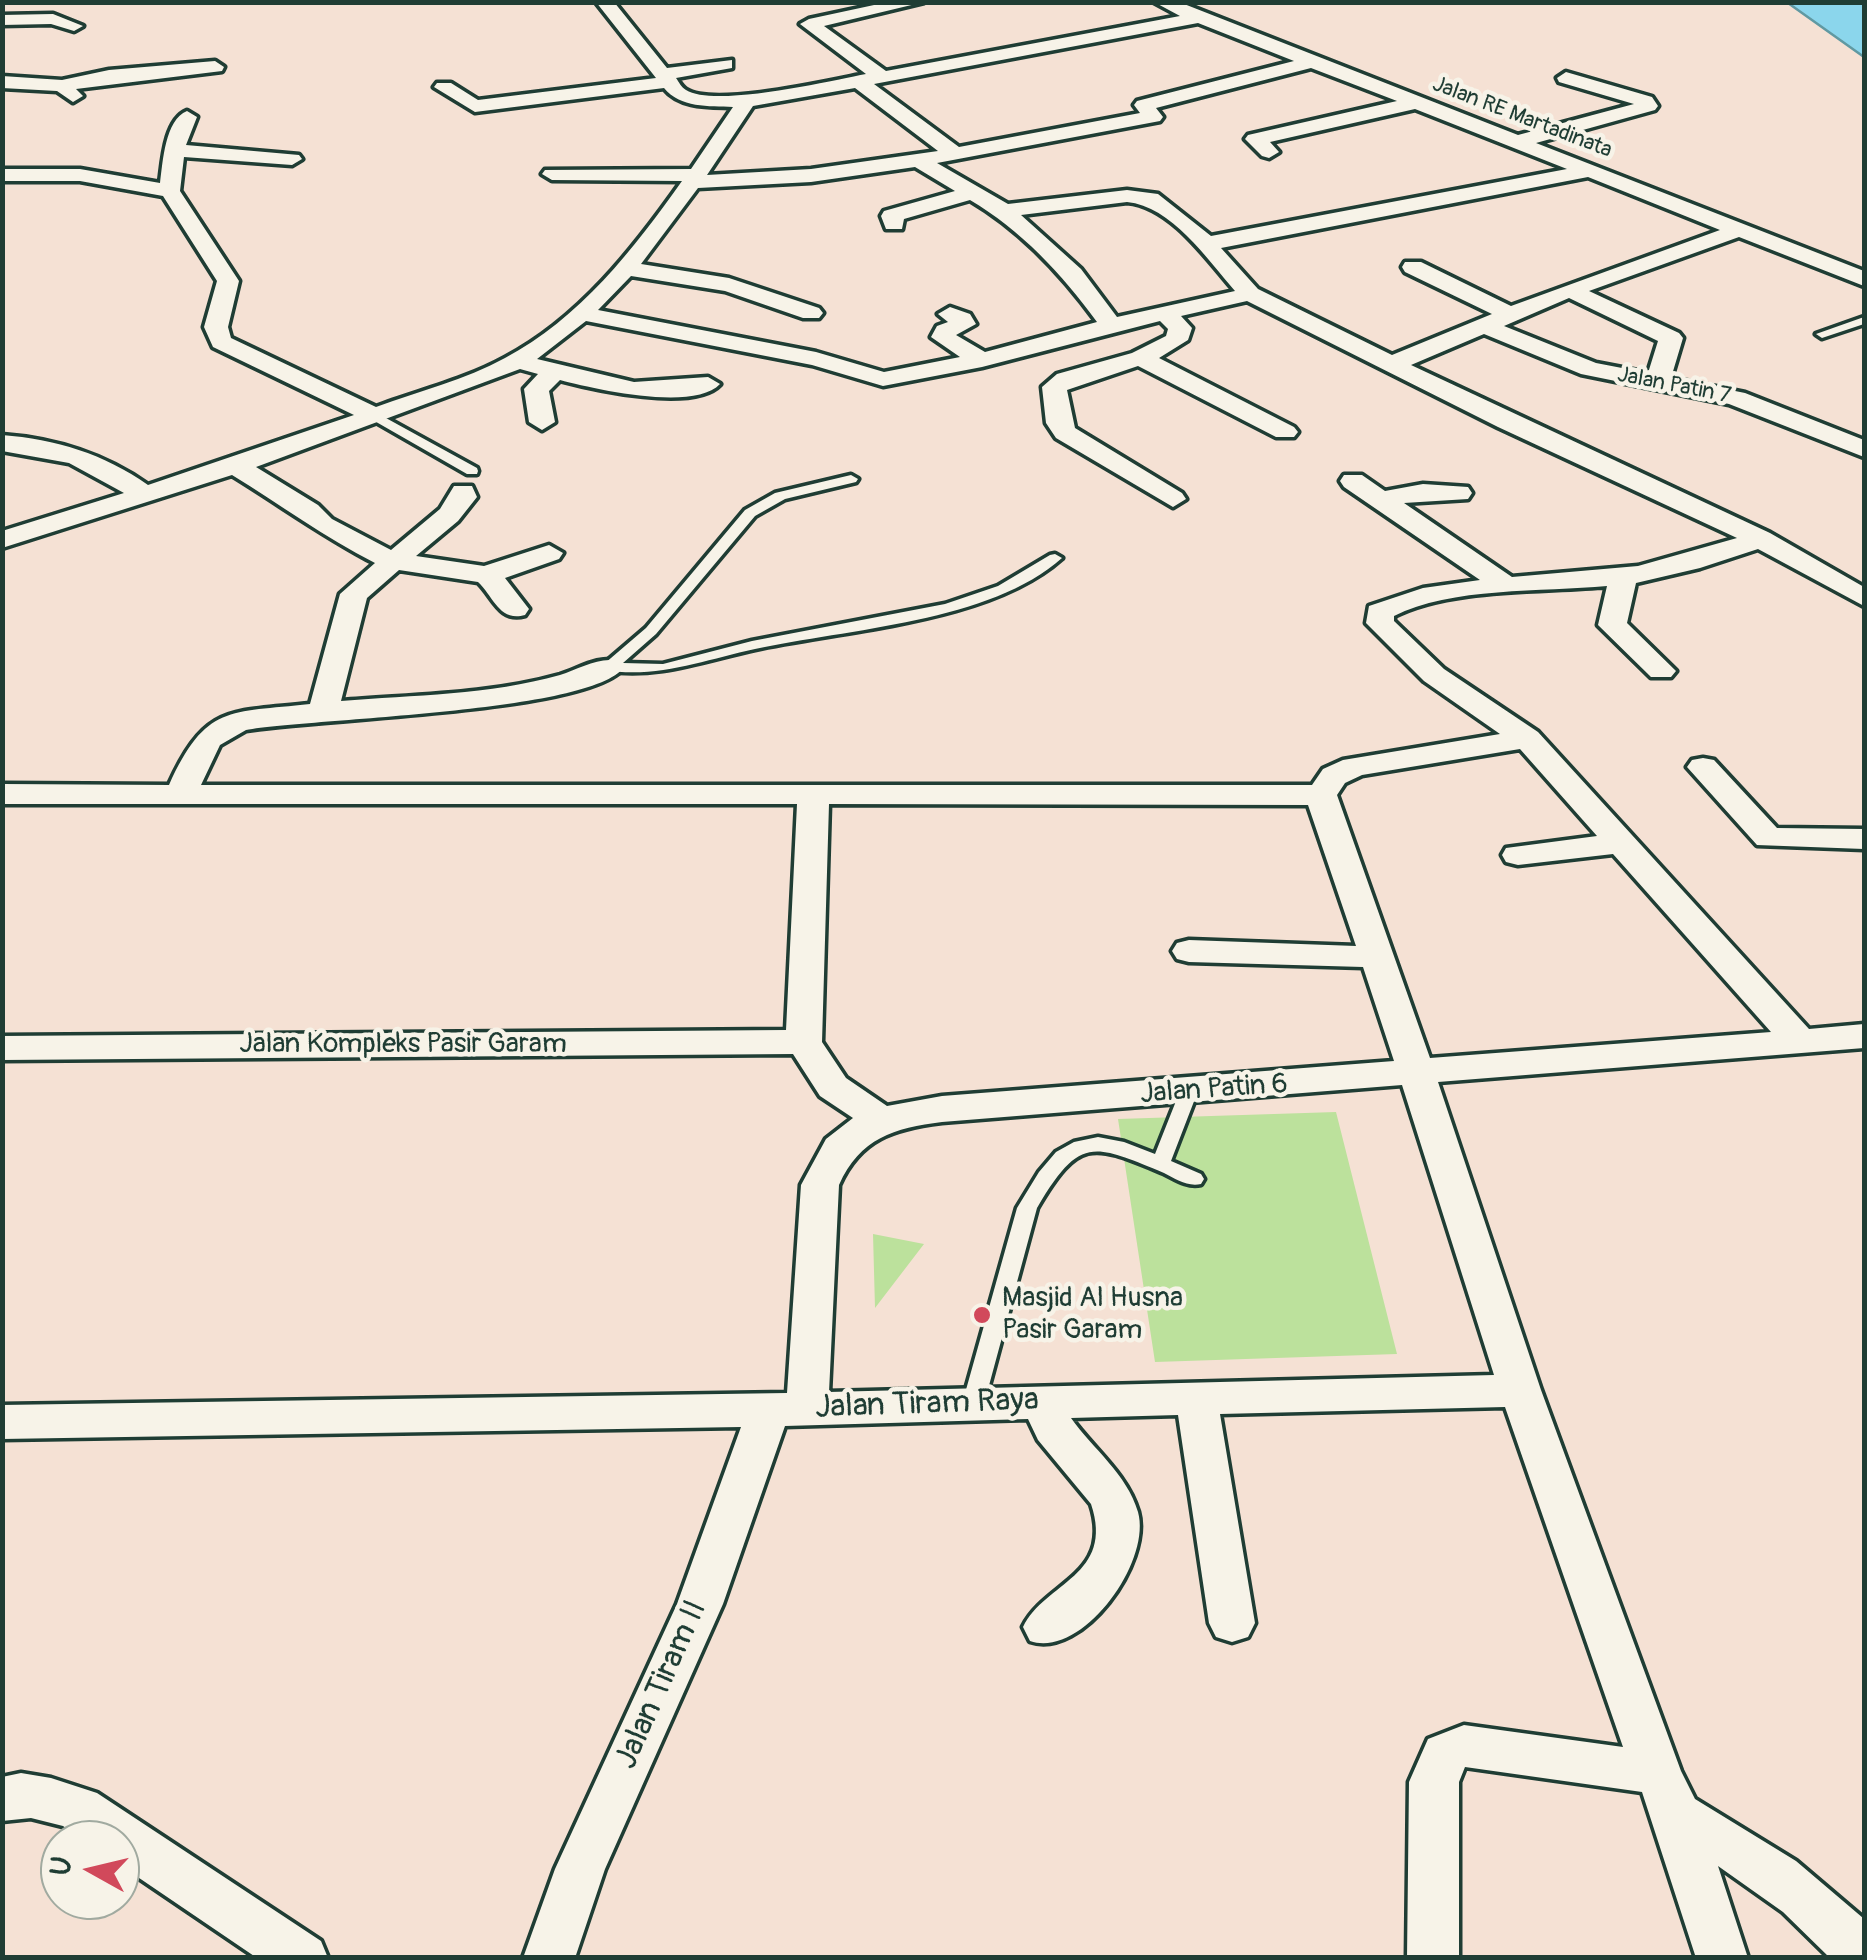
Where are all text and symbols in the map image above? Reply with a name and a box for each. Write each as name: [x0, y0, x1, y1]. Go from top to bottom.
street label: Jalan RE Martadinata: [1428, 72, 1616, 164]
street label: Jalan Patin 7: [1615, 362, 1733, 410]
street label: Jalan Kompleks Pasir Garam: [239, 1028, 567, 1062]
street label: Jalan Patin 6: [1139, 1068, 1289, 1112]
place label: Masjid Al Husna Pasir Garam: [1002, 1282, 1183, 1348]
marker: Masjid Al Husna Pasir Garam: [971, 1304, 993, 1326]
street label: Jalan Tiram Raya: [814, 1382, 1040, 1428]
street label: Jalan Tiram II: [608, 1595, 716, 1775]
north arrow: [40, 1820, 140, 1920]
text: U: [43, 1854, 80, 1878]

